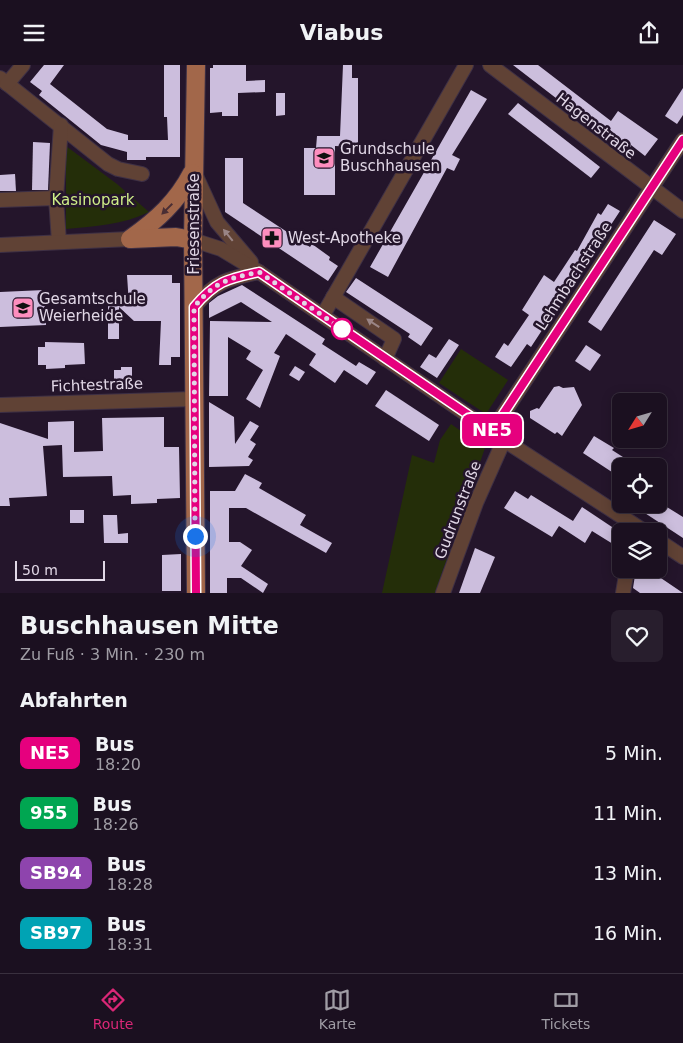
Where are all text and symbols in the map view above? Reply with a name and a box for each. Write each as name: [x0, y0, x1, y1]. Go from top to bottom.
icon: menu: [20, 19, 48, 47]
icon: share: [635, 19, 663, 47]
text: Viabus: [300, 20, 383, 45]
street label: Hagenstraße: [552, 89, 640, 163]
place label: Grundschule Buschhausen: [340, 140, 440, 175]
school or university icon: Grundschule Buschhausen: [312, 146, 336, 170]
street label: Friesenstraße: [185, 173, 203, 275]
park label: Kasinopark: [52, 191, 135, 209]
one-way arrow: [161, 203, 173, 215]
street label: Lehmbachstraße: [532, 218, 616, 334]
pharmacy icon: West-Apotheke: [260, 226, 284, 250]
one-way arrow: [222, 229, 233, 242]
place label: West-Apotheke: [288, 229, 401, 247]
place label: Gesamtschule Weierheide: [39, 290, 146, 325]
school or university icon: Gesamtschule Weierheide: [11, 296, 35, 320]
unlabelled marker: [331, 318, 353, 340]
one-way arrow: [366, 319, 380, 328]
street label: Fichtestraße: [51, 374, 143, 396]
north arrow: [612, 393, 668, 447]
map controls: [612, 393, 667, 578]
line badge: NE5: [463, 414, 521, 446]
text: NE5: [472, 419, 512, 440]
street label: Gudrunstraße: [431, 458, 485, 562]
button: locate: [612, 458, 667, 513]
button: layers: [612, 523, 667, 578]
your location: [183, 524, 208, 549]
scale bar: [15, 558, 105, 581]
text: 50 m: [22, 562, 58, 578]
button: heart: [611, 610, 663, 662]
text: Buschhausen Mitte: [20, 612, 279, 640]
text: Zu Fuß · 3 Min. · 230 m: [20, 645, 205, 664]
text: Abfahrten: [20, 689, 128, 711]
text: Bus: [95, 733, 134, 755]
text: NE5: [30, 742, 70, 763]
text: 5 Min.: [605, 742, 663, 764]
text: 18:20: [95, 755, 141, 774]
text: Bus: [93, 793, 132, 815]
text: 955: [30, 802, 68, 823]
text: 11 Min.: [593, 802, 663, 824]
text: 18:26: [93, 815, 139, 834]
text: Bus: [107, 853, 146, 875]
text: SB94: [30, 862, 82, 883]
text: 13 Min.: [593, 862, 663, 884]
text: 18:28: [107, 875, 153, 894]
text: Bus: [107, 913, 146, 935]
text: SB97: [30, 922, 82, 943]
text: 16 Min.: [593, 922, 663, 944]
text: 18:31: [107, 935, 153, 954]
tab: Route: [93, 986, 133, 1032]
tab: Karte: [319, 986, 356, 1032]
tab: Tickets: [542, 986, 590, 1032]

